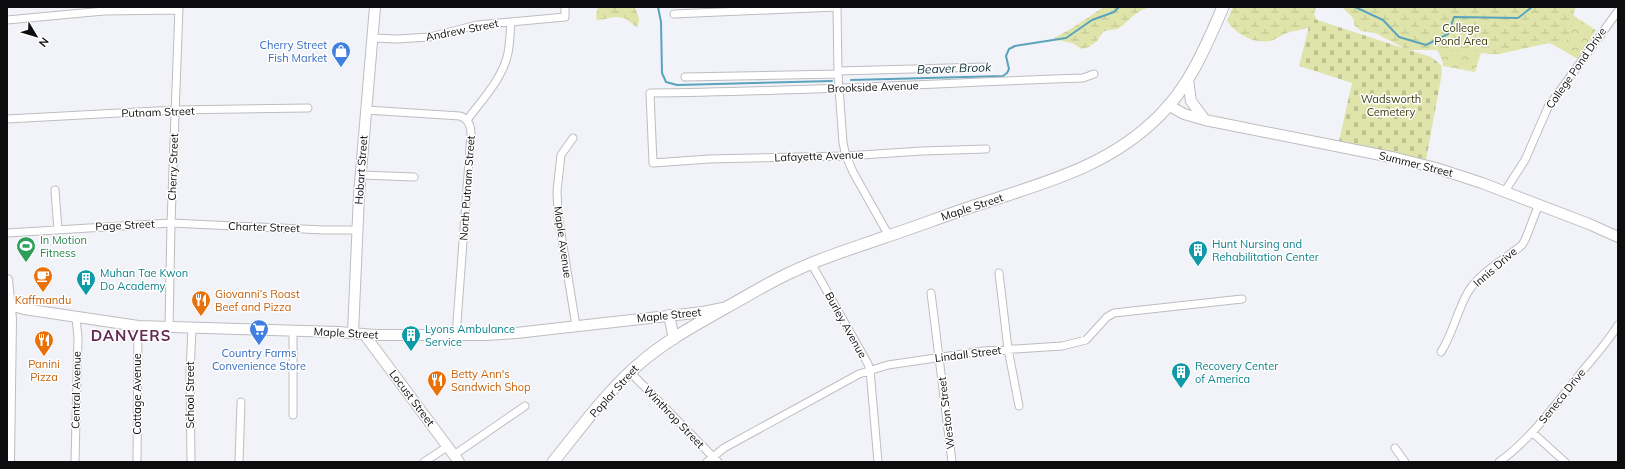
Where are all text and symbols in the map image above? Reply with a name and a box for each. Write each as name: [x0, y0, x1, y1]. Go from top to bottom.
north arrow: [16, 16, 56, 56]
street label: Andrew Street: [424, 16, 500, 44]
park label: College Pond Area: [1434, 21, 1488, 48]
street label: College Pond Drive: [1543, 25, 1609, 111]
text: N: [36, 35, 52, 50]
place label: Cherry Street Fish Market: [260, 38, 327, 65]
shop icon: Cherry Street Fish Market: [330, 40, 352, 68]
water label: Beaver Brook: [917, 59, 992, 77]
street label: Brookside Avenue: [827, 78, 919, 96]
park label: Wadsworth Cemetery: [1361, 92, 1421, 119]
street label: Putnam Street: [121, 104, 195, 120]
street label: Cherry Street: [165, 133, 181, 201]
street label: Hobart Street: [352, 135, 370, 205]
street label: North Putnam Street: [456, 135, 478, 241]
street label: Lafayette Avenue: [774, 147, 864, 165]
street label: Summer Street: [1378, 148, 1455, 180]
street label: Maple Street: [939, 190, 1005, 224]
street label: Maple Avenue: [551, 205, 575, 279]
street label: Page Street: [95, 216, 155, 234]
street label: Charter Street: [228, 219, 300, 235]
place label: In Motion Fitness: [40, 233, 87, 260]
sports icon: In Motion Fitness: [15, 235, 37, 263]
place label: Hunt Nursing and Rehabilitation Center: [1212, 237, 1319, 264]
building icon: Hunt Nursing and Rehabilitation Center: [1187, 239, 1209, 267]
street label: Innis Drive: [1470, 244, 1520, 290]
cafe icon: Kaffmandu: [32, 265, 54, 293]
place label: Muhan Tae Kwon Do Academy: [100, 266, 188, 293]
building icon: Muhan Tae Kwon Do Academy: [75, 268, 97, 296]
place label: Giovanni’s Roast Beef and Pizza: [215, 287, 300, 314]
restaurant icon: Giovanni’s Roast Beef and Pizza: [190, 289, 212, 317]
street label: Burley Avenue: [822, 290, 870, 360]
place label: Kaffmandu: [15, 293, 71, 307]
street label: Maple Street: [636, 305, 702, 325]
supermarket icon: Country Farms Convenience Store: [248, 318, 270, 346]
place label: Lyons Ambulance Service: [425, 322, 515, 349]
street label: Maple Street: [313, 324, 379, 342]
building icon: Lyons Ambulance Service: [400, 324, 422, 352]
district label: DANVERS: [91, 326, 171, 345]
restaurant icon: Panini Pizza: [33, 329, 55, 357]
street label: Lindall Street: [934, 343, 1002, 365]
place label: Country Farms Convenience Store: [212, 346, 306, 373]
street label: Central Avenue: [68, 351, 84, 429]
street label: Cottage Avenue: [130, 353, 144, 435]
place label: Panini Pizza: [28, 357, 60, 384]
place label: Recovery Center of America: [1195, 359, 1278, 386]
street label: School Street: [183, 361, 197, 429]
building icon: Recovery Center of America: [1170, 361, 1192, 389]
street label: Poplar Street: [587, 362, 641, 420]
street label: Seneca Drive: [1536, 366, 1588, 426]
street label: Locust Street: [386, 367, 438, 429]
place label: Betty Ann's Sandwich Shop: [451, 367, 531, 394]
restaurant icon: Betty Ann's Sandwich Shop: [426, 369, 448, 397]
street label: Weston Street: [935, 376, 957, 450]
street label: Winthrop Street: [641, 383, 708, 451]

